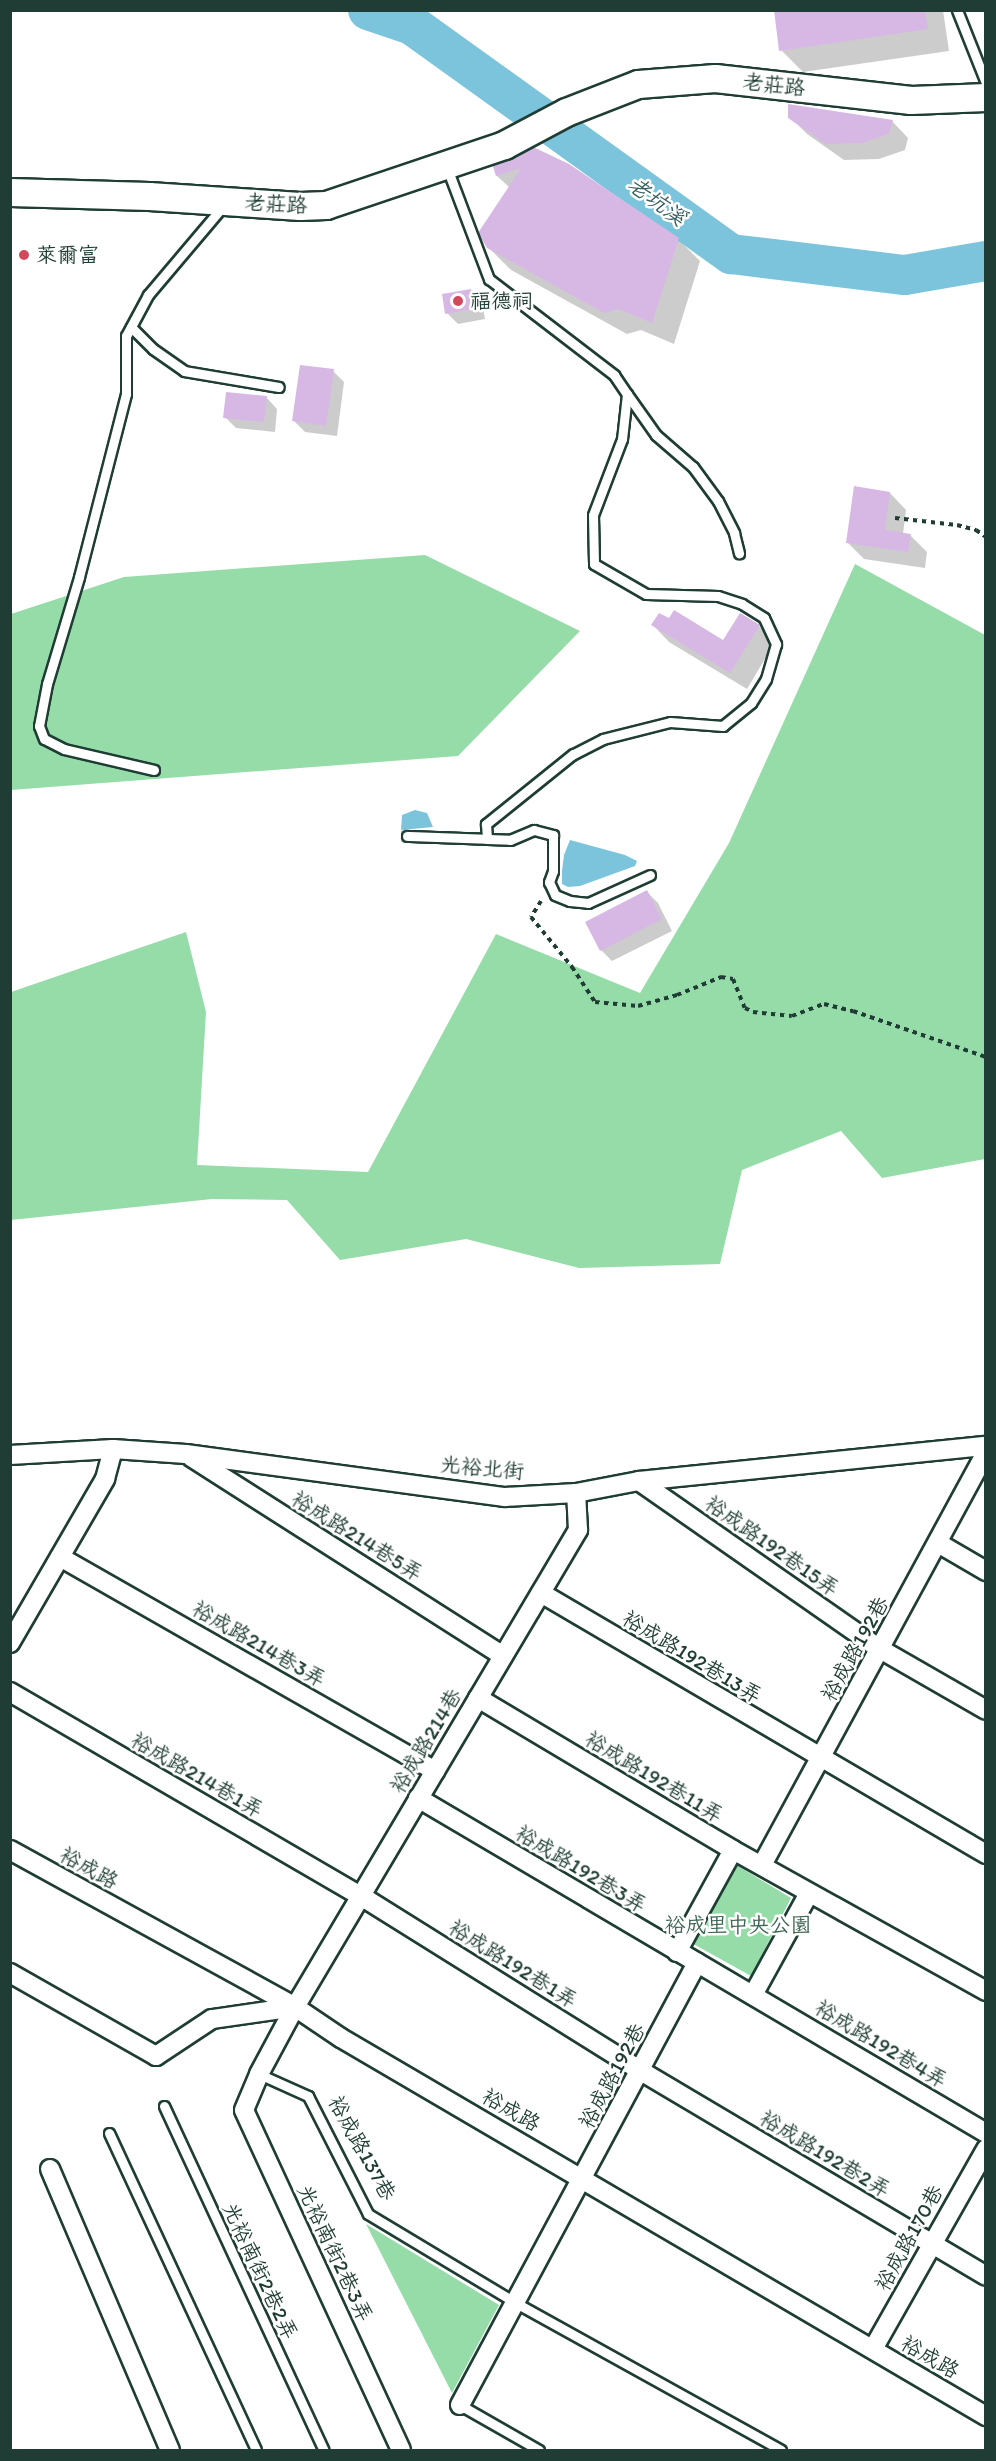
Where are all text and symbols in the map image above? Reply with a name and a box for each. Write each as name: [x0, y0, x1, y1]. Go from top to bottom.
street label: 老莊路: [741, 69, 807, 101]
water label: 老坑溪: [623, 171, 691, 231]
street label: 老莊路: [244, 190, 308, 218]
place label: 萊爾富: [36, 242, 99, 268]
marker: 萊爾富: [17, 248, 31, 262]
place label: 福德祠: [470, 288, 533, 314]
marker: 福德祠: [451, 294, 465, 308]
street label: 光裕北街: [439, 1452, 525, 1484]
street label: 裕成路214巷5弄: [287, 1486, 427, 1586]
street label: 裕成路192巷15弄: [700, 1490, 844, 1602]
street label: 裕成路192巷: [816, 1592, 894, 1706]
street label: 裕成路214巷3弄: [188, 1596, 330, 1692]
street label: 裕成路192巷13弄: [618, 1606, 766, 1708]
street label: 裕成路214巷: [385, 1684, 467, 1798]
street label: 裕成路192巷11弄: [581, 1726, 727, 1828]
street label: 裕成路214巷1弄: [127, 1727, 267, 1823]
street label: 裕成路192巷3弄: [511, 1820, 651, 1918]
street label: 裕成路: [55, 1842, 123, 1894]
park label: 裕成里中央公園: [665, 1912, 811, 1938]
street label: 裕成路192巷1弄: [444, 1914, 582, 2014]
street label: 裕成路192巷4弄: [810, 1995, 952, 2093]
street label: 裕成路192巷: [574, 2019, 650, 2133]
street label: 裕成路: [477, 2083, 545, 2137]
street label: 裕成路137巷: [323, 2091, 401, 2205]
street label: 裕成路192巷2弄: [755, 2105, 895, 2203]
street label: 光裕南街2巷3弄: [292, 2180, 378, 2326]
street label: 裕成路170巷: [870, 2181, 948, 2295]
street label: 光裕南街2巷2弄: [217, 2199, 303, 2343]
street label: 裕成路: [896, 2330, 964, 2384]

